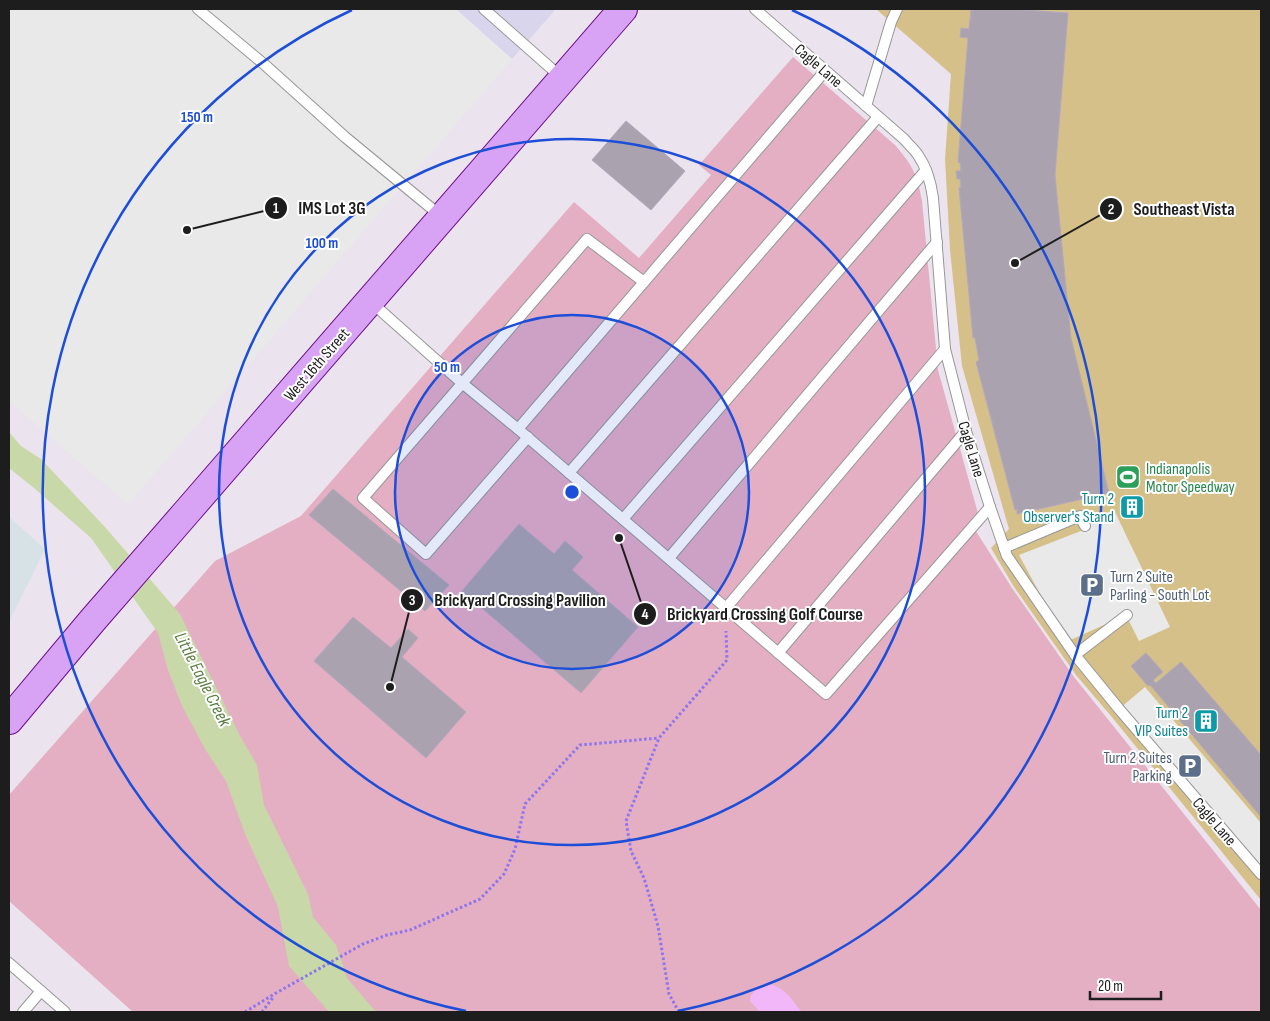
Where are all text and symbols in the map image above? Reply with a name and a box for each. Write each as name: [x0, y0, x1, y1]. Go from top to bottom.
street label: Cagle Lane: [790, 40, 846, 92]
text: 150 m: [181, 108, 213, 127]
callout: IMS Lot 3G: [263, 191, 376, 224]
callout: Southeast Vista: [1098, 192, 1244, 225]
text: IMS Lot 3G: [298, 198, 366, 219]
text: 1: [273, 199, 279, 218]
text: Southeast Vista: [1133, 199, 1235, 220]
text: 2: [1108, 200, 1114, 219]
text: 100 m: [306, 234, 338, 253]
street label: West 16th Street: [280, 325, 354, 405]
text: 50 m: [434, 358, 460, 377]
street label: Cagle Lane: [953, 419, 988, 480]
place label: Indianapolis Motor Speedway: [1146, 460, 1235, 497]
sports icon: Indianapolis Motor Speedway: [1115, 464, 1141, 490]
centre of rings: [563, 483, 581, 501]
place label: Turn 2 Observer's Stand: [1023, 490, 1114, 527]
building icon: Turn 2 Observer's Stand: [1119, 494, 1145, 520]
place label: Turn 2 Suite Parling - South Lot: [1110, 568, 1210, 605]
parking icon: Turn 2 Suite Parling - South Lot: [1079, 572, 1105, 598]
callout: Brickyard Crossing Pavilion: [399, 583, 616, 616]
text: Brickyard Crossing Pavilion: [434, 590, 606, 611]
text: 3: [409, 591, 416, 610]
callout: Brickyard Crossing Golf Course: [632, 597, 873, 630]
text: Brickyard Crossing Golf Course: [667, 604, 863, 625]
text: 4: [642, 605, 649, 624]
water label: Little Eagle Creek: [170, 629, 236, 731]
place label: Turn 2 VIP Suites: [1135, 704, 1188, 741]
building icon: Turn 2 VIP Suites: [1193, 708, 1219, 734]
place label: Turn 2 Suites Parking: [1103, 749, 1172, 786]
parking icon: Turn 2 Suites Parking: [1177, 753, 1203, 779]
street label: Cagle Lane: [1188, 794, 1240, 850]
scale bar: [1090, 968, 1161, 1000]
text: 20 m: [1098, 977, 1123, 996]

